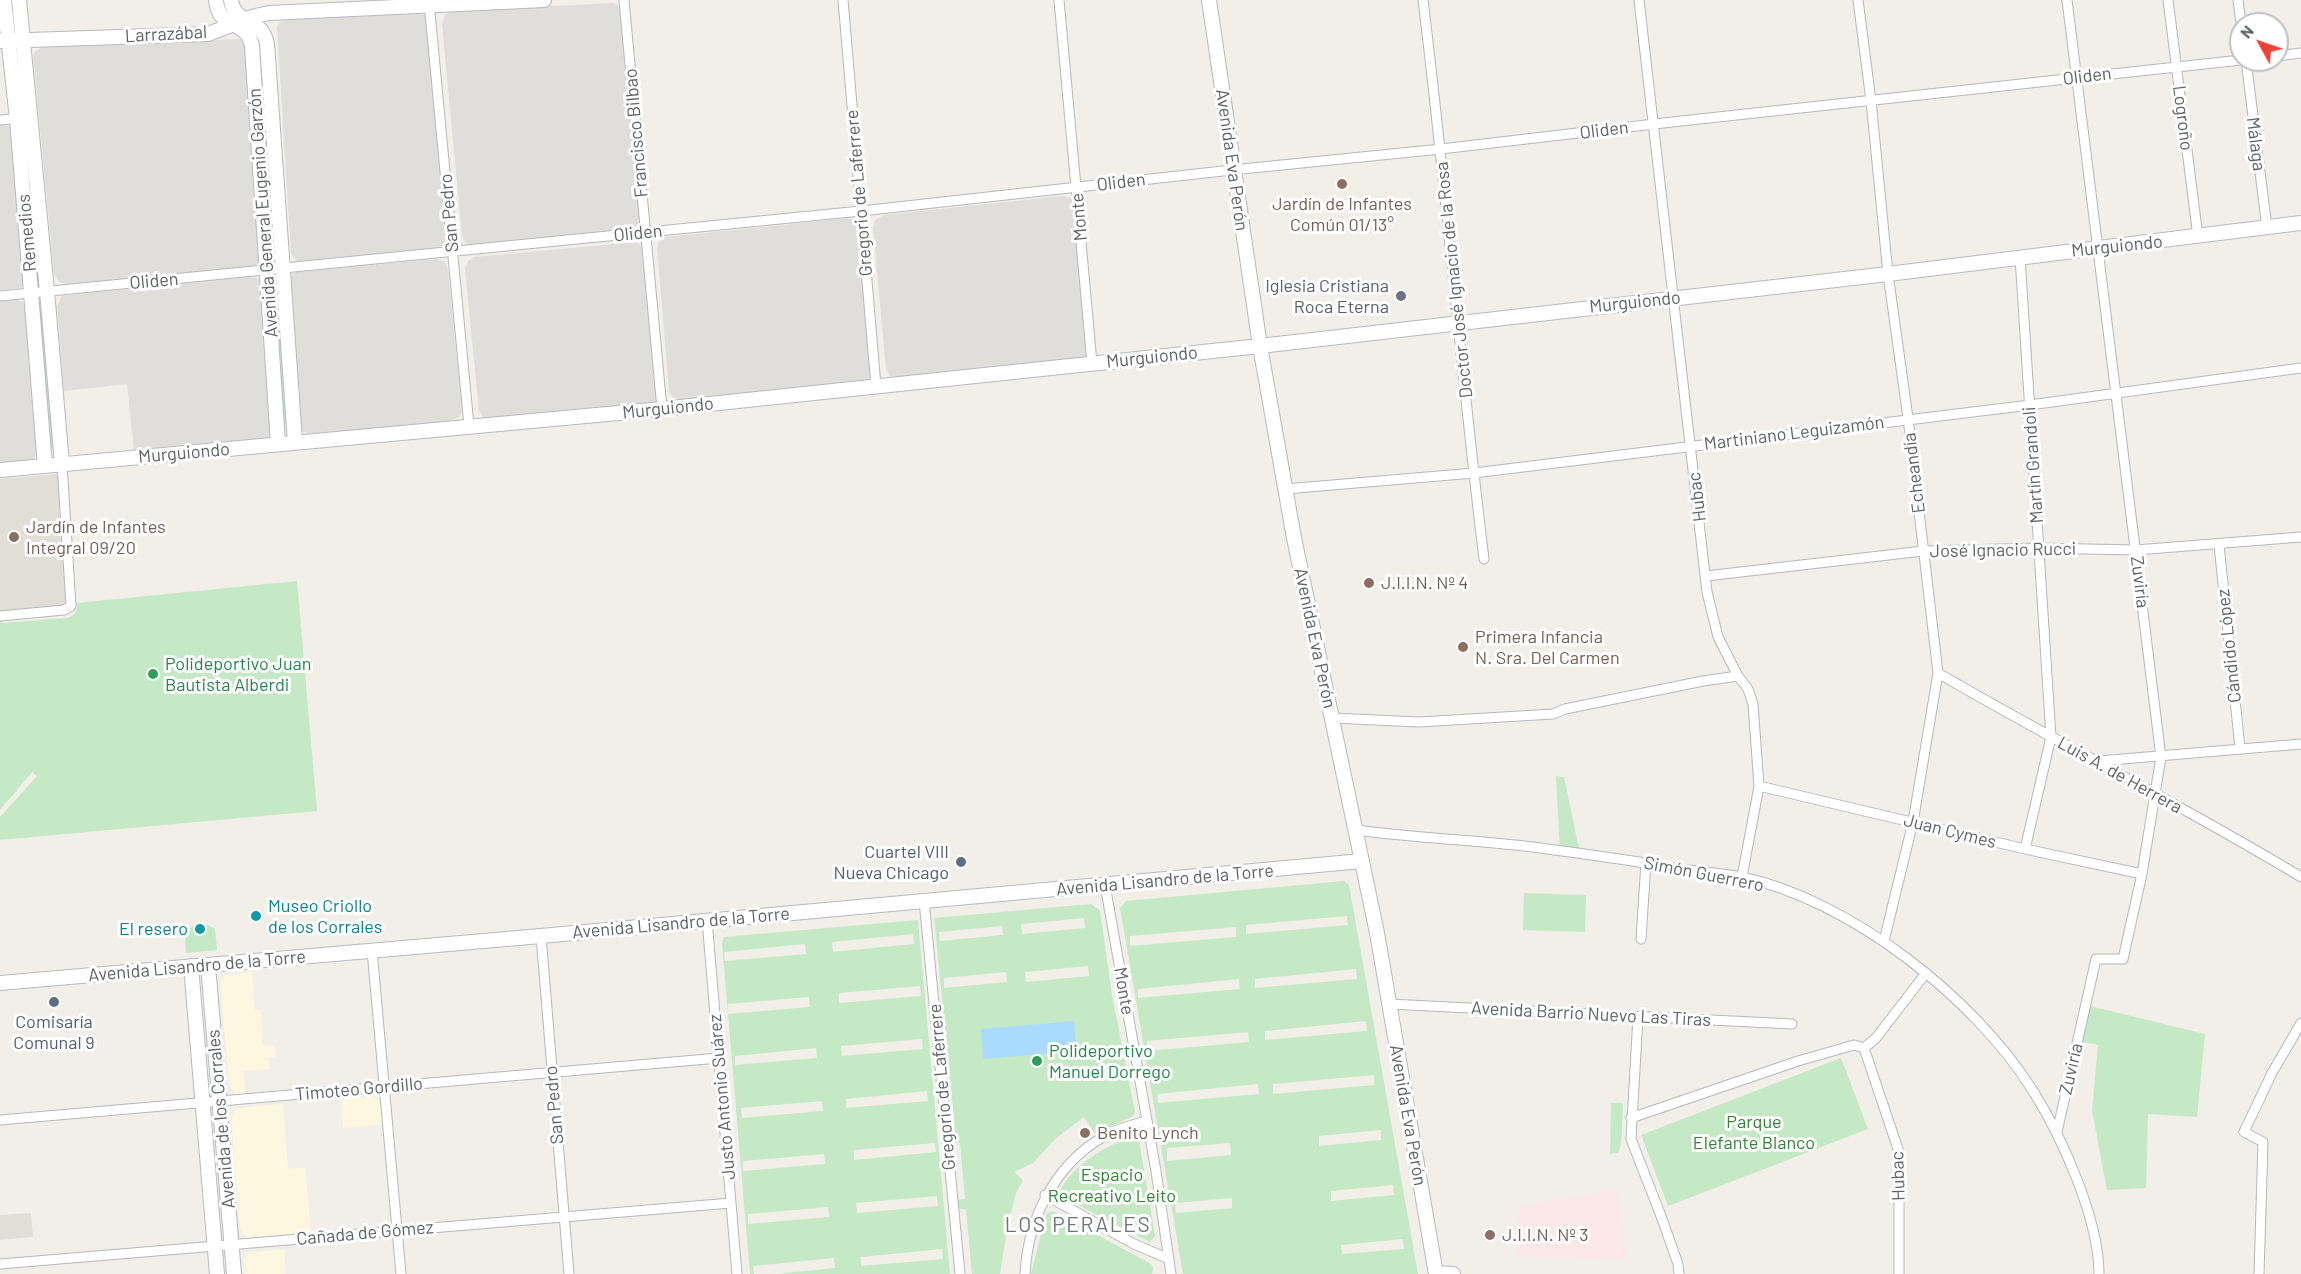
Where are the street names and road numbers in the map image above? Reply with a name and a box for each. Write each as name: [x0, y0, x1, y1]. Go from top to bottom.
street label: Larrazábal: [124, 21, 208, 47]
street label: Oliden: [2061, 62, 2113, 90]
street label: Francisco Bilbao: [620, 68, 652, 198]
street label: Logroño: [2168, 84, 2198, 152]
street label: Avenida General Eugenio Garzón: [244, 88, 282, 338]
street label: Avenida Eva Perón: [1211, 88, 1253, 232]
street label: Gregorio de Laferrere: [841, 109, 877, 277]
street label: Oliden: [1578, 116, 1630, 144]
street label: Málaga: [2242, 116, 2270, 172]
street label: Doctor José Ignacio de la Rosa: [1431, 161, 1477, 399]
street label: Oliden: [1095, 168, 1147, 196]
street label: San Pedro: [435, 173, 463, 253]
street label: Monte: [1066, 192, 1092, 242]
street label: Remedios: [13, 193, 41, 273]
street label: Oliden: [612, 220, 664, 246]
street label: Murguiondo: [2070, 230, 2164, 262]
street label: Oliden: [129, 268, 179, 294]
street label: Murguiondo: [1588, 286, 1682, 318]
street label: Murguiondo: [1105, 341, 1199, 373]
street label: Murguiondo: [621, 392, 715, 424]
street label: Martín Grandoli: [2018, 406, 2048, 524]
street label: Martiniano Leguizamón: [1703, 411, 1885, 455]
street label: Echeandía: [1898, 432, 1930, 514]
street label: Murguiondo: [137, 438, 231, 468]
street label: Hubac: [1683, 471, 1711, 523]
street label: José Ignacio Rucci: [1930, 538, 2076, 562]
street label: Zuviría: [2126, 555, 2154, 609]
street label: Avenida Eva Perón: [1290, 566, 1340, 710]
street label: Cándido López: [2212, 588, 2246, 704]
street label: Luis A. de Herrera: [2054, 732, 2186, 818]
street label: Juan Cymes: [1901, 809, 1999, 853]
street label: Simón Guerrero: [1642, 852, 1766, 896]
street label: Avenida Lisandro de la Torre: [1055, 860, 1275, 900]
street label: Avenida Lisandro de la Torre: [571, 903, 791, 943]
street label: Avenida Lisandro de la Torre: [87, 946, 307, 986]
street label: Monte: [1109, 965, 1139, 1017]
street label: Avenida Barrio Nuevo Las Tiras: [1471, 997, 1711, 1031]
street label: Gregorio de Laferrere: [924, 1003, 960, 1171]
street label: Justo Antonio Suárez: [704, 1013, 740, 1181]
street label: Avenida de los Corrales: [202, 1029, 240, 1209]
street label: Zuviría: [2055, 1041, 2087, 1097]
street label: Avenida Eva Perón: [1385, 1043, 1431, 1187]
street label: San Pedro: [540, 1065, 568, 1145]
street label: Timoteo Gordillo: [294, 1073, 424, 1105]
street label: Hubac: [1886, 1151, 1910, 1201]
street label: Cañada de Gómez: [296, 1216, 434, 1250]

